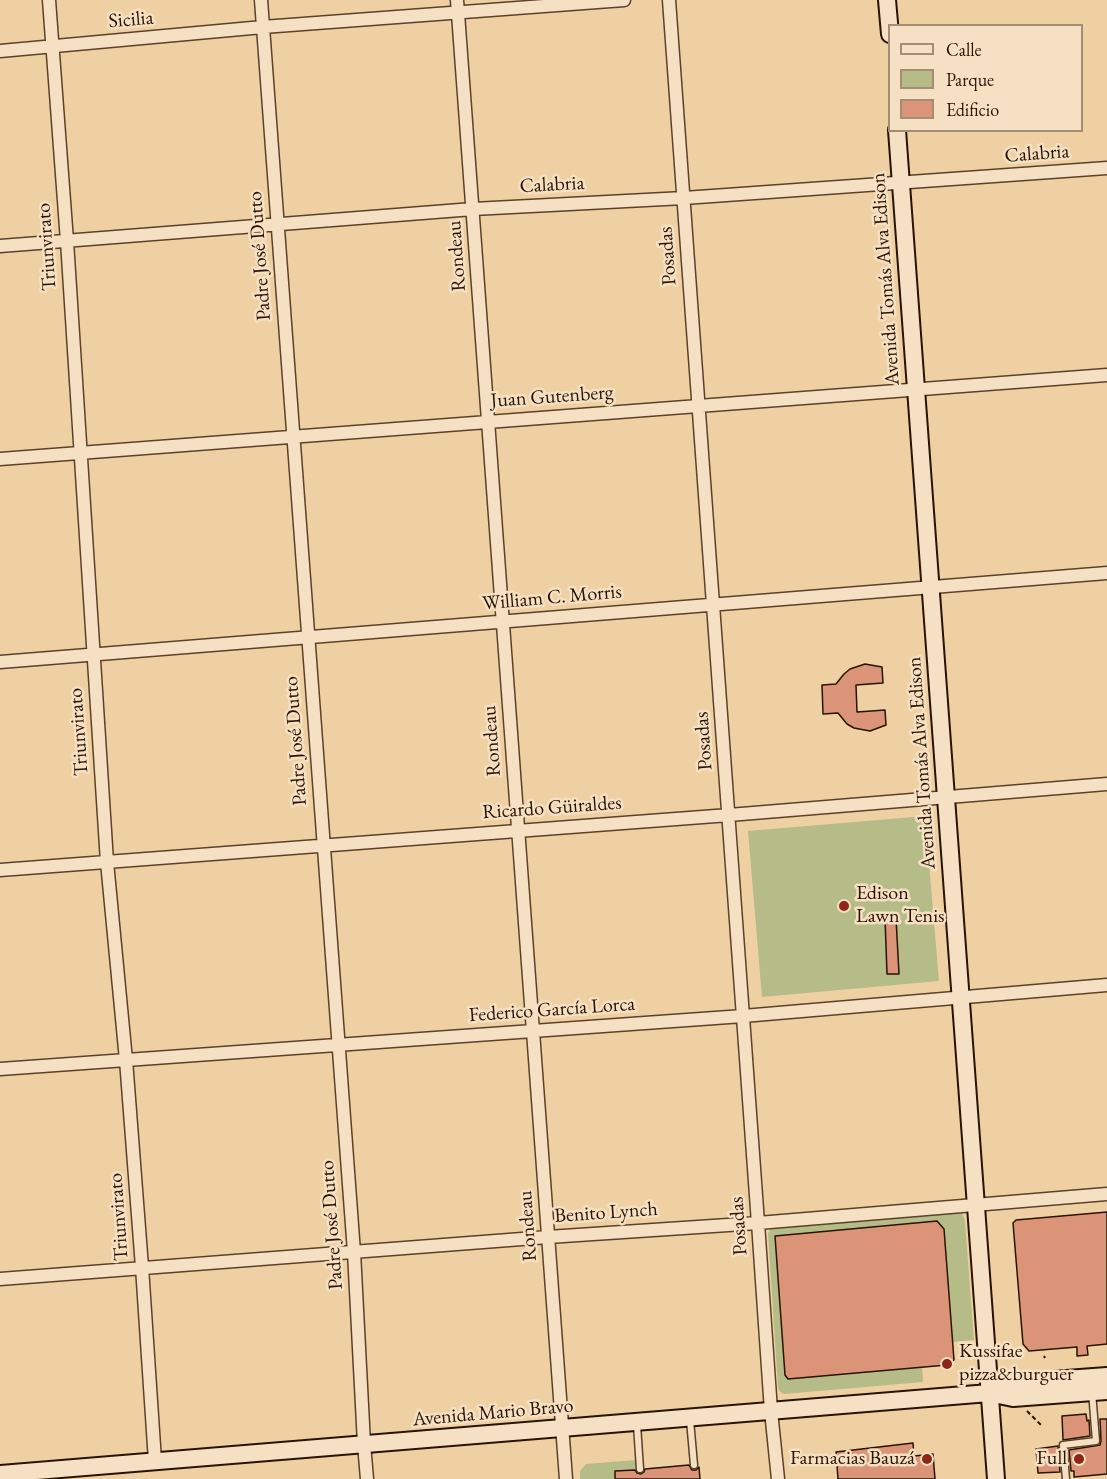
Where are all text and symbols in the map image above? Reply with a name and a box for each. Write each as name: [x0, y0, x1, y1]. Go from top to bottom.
street label: Sicilia: [108, 6, 154, 34]
legend: [888, 24, 1083, 132]
text: Calle: [946, 38, 982, 61]
text: Parque: [946, 68, 994, 91]
text: Edificio: [946, 98, 999, 121]
street label: Calabria: [1004, 140, 1070, 168]
street label: Calabria: [519, 171, 585, 199]
street label: Avenida Tomás Alva Edison: [867, 172, 905, 386]
street label: Padre José Dutto: [244, 190, 276, 322]
street label: Triunvirato: [32, 202, 62, 292]
street label: Rondeau: [443, 220, 471, 292]
street label: Posadas: [654, 226, 682, 286]
street label: Juan Gutenberg: [490, 381, 614, 413]
street label: William C. Morris: [481, 580, 623, 616]
street label: Avenida Tomás Alva Edison: [903, 656, 941, 870]
street label: Padre José Dutto: [280, 675, 312, 807]
street label: Triunvirato: [64, 687, 94, 777]
street label: Rondeau: [478, 705, 506, 777]
street label: Posadas: [690, 711, 718, 771]
street label: Ricardo Güiraldes: [482, 791, 622, 825]
place label: Edison Lawn Tenis: [856, 882, 945, 929]
marker: Edison Lawn Tenis: [837, 899, 851, 913]
street label: Federico García Lorca: [468, 992, 636, 1028]
street label: Padre José Dutto: [316, 1159, 348, 1291]
street label: Triunvirato: [104, 1172, 134, 1262]
street label: Rondeau: [514, 1190, 542, 1262]
street label: Posadas: [725, 1196, 753, 1256]
street label: Benito Lynch: [553, 1197, 659, 1229]
place label: Kussifae pizza&burguer: [959, 1340, 1074, 1387]
marker: Kussifae pizza&burguer: [940, 1357, 954, 1371]
street label: Avenida Mario Bravo: [412, 1394, 574, 1432]
place label: Farmacias Bauzá: [790, 1447, 915, 1471]
place label: Full: [1037, 1447, 1067, 1471]
marker: Farmacias Bauzá: [920, 1452, 934, 1466]
marker: Full: [1072, 1452, 1086, 1466]

